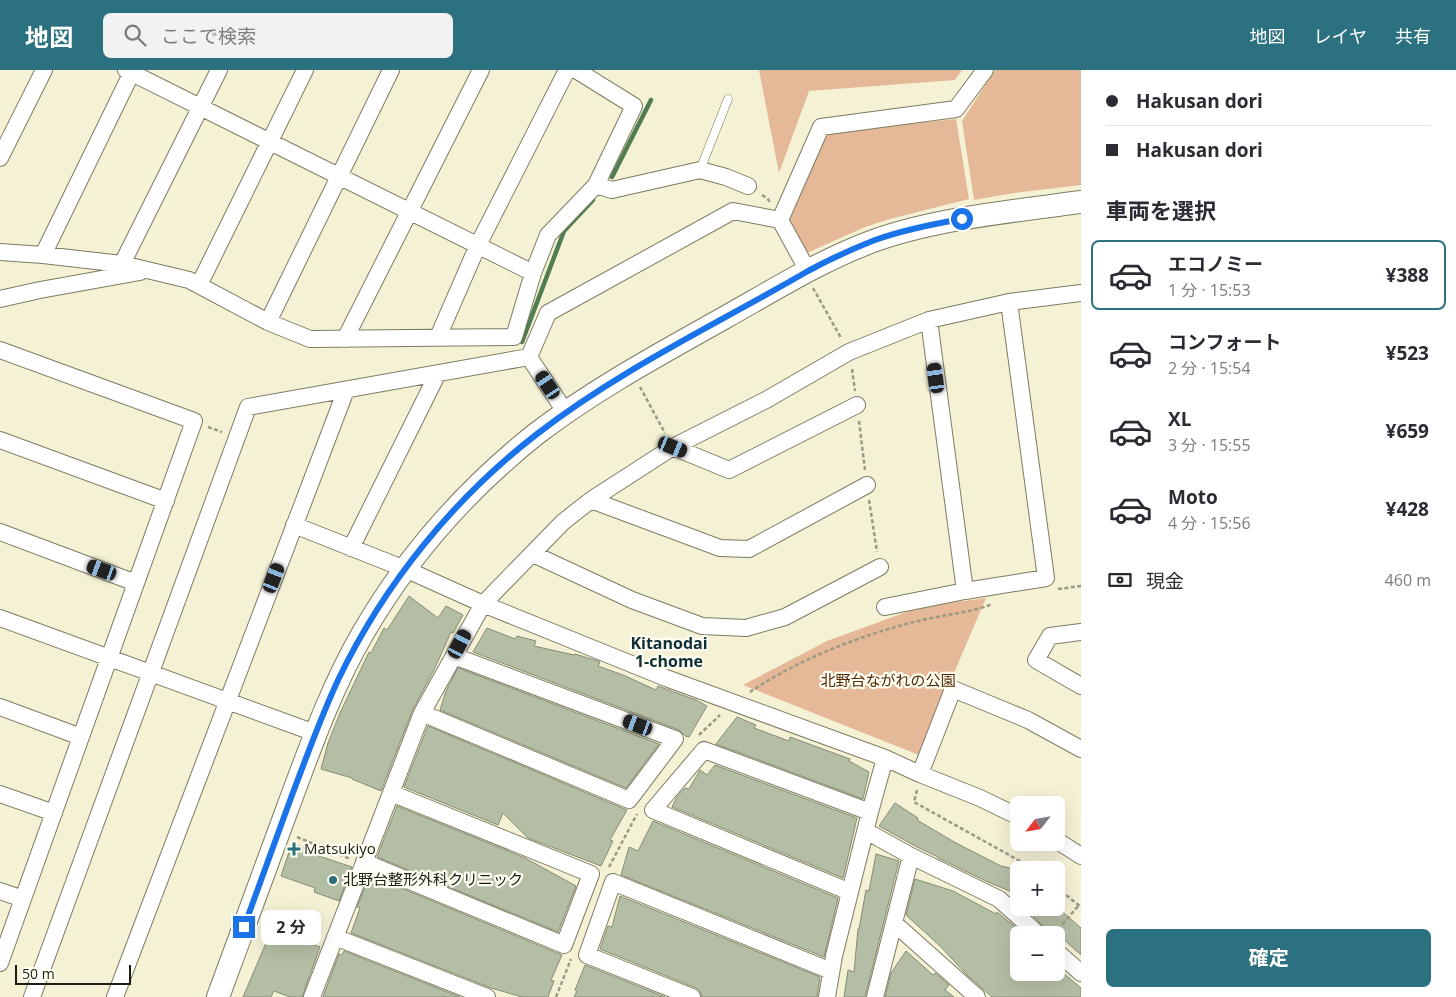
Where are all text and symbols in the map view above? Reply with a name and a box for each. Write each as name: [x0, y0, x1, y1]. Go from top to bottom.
search box: [103, 13, 453, 58]
text: 地図: [25, 20, 73, 53]
icon: search: [121, 21, 149, 49]
text: ここで検索: [161, 23, 256, 49]
text: 地図: [1250, 24, 1286, 48]
text: レイヤ: [1314, 24, 1367, 48]
text: 共有: [1395, 24, 1431, 48]
text: Hakusan dori: [1136, 88, 1263, 114]
text: Hakusan dori: [1136, 137, 1263, 163]
text: 車両を選択: [1106, 195, 1216, 225]
route start: [951, 208, 973, 230]
text: エコノミー: [1168, 251, 1263, 277]
icon: car: [1108, 253, 1153, 298]
text: ¥388: [1386, 262, 1429, 288]
text: 1 分 · 15:53: [1168, 279, 1251, 301]
text: コンフォート: [1168, 329, 1281, 355]
icon: car: [1108, 331, 1153, 376]
text: ¥523: [1386, 340, 1429, 366]
text: 2 分 · 15:54: [1168, 357, 1251, 379]
car: [926, 362, 945, 394]
car: [533, 368, 562, 402]
text: XL: [1168, 406, 1191, 432]
icon: car: [1108, 409, 1153, 454]
text: ¥659: [1386, 418, 1429, 444]
car: [656, 434, 689, 460]
text: 3 分 · 15:55: [1168, 434, 1251, 456]
text: Moto: [1168, 484, 1218, 510]
icon: car: [1108, 487, 1153, 532]
text: ¥428: [1386, 496, 1429, 522]
text: 4 分 · 15:56: [1168, 512, 1251, 534]
car: [85, 558, 118, 582]
car: [261, 561, 286, 595]
icon: cash: [1106, 566, 1134, 594]
text: 現金: [1146, 568, 1184, 594]
text: 460 m: [1385, 569, 1431, 591]
car: [446, 627, 473, 661]
district label: Kitanodai 1-chome: [630, 632, 708, 672]
park label: 北野台ながれの公園: [820, 670, 956, 690]
car: [621, 713, 654, 737]
north arrow: [1010, 796, 1065, 851]
map controls: [1010, 796, 1065, 981]
place label: Matsukiyo: [304, 838, 376, 858]
marker: Matsukiyo: [288, 843, 300, 855]
button: +: [1010, 861, 1065, 916]
place label: 北野台整形外科クリニック: [343, 869, 523, 889]
marker: 北野台整形外科クリニック: [327, 874, 339, 886]
callout: 2 分: [262, 910, 322, 944]
route end: [233, 916, 255, 938]
text: 2 分: [276, 916, 306, 938]
button: −: [1010, 926, 1065, 981]
button: 確定: [1106, 929, 1431, 987]
scale bar: [15, 962, 131, 985]
text: 50 m: [22, 964, 55, 983]

